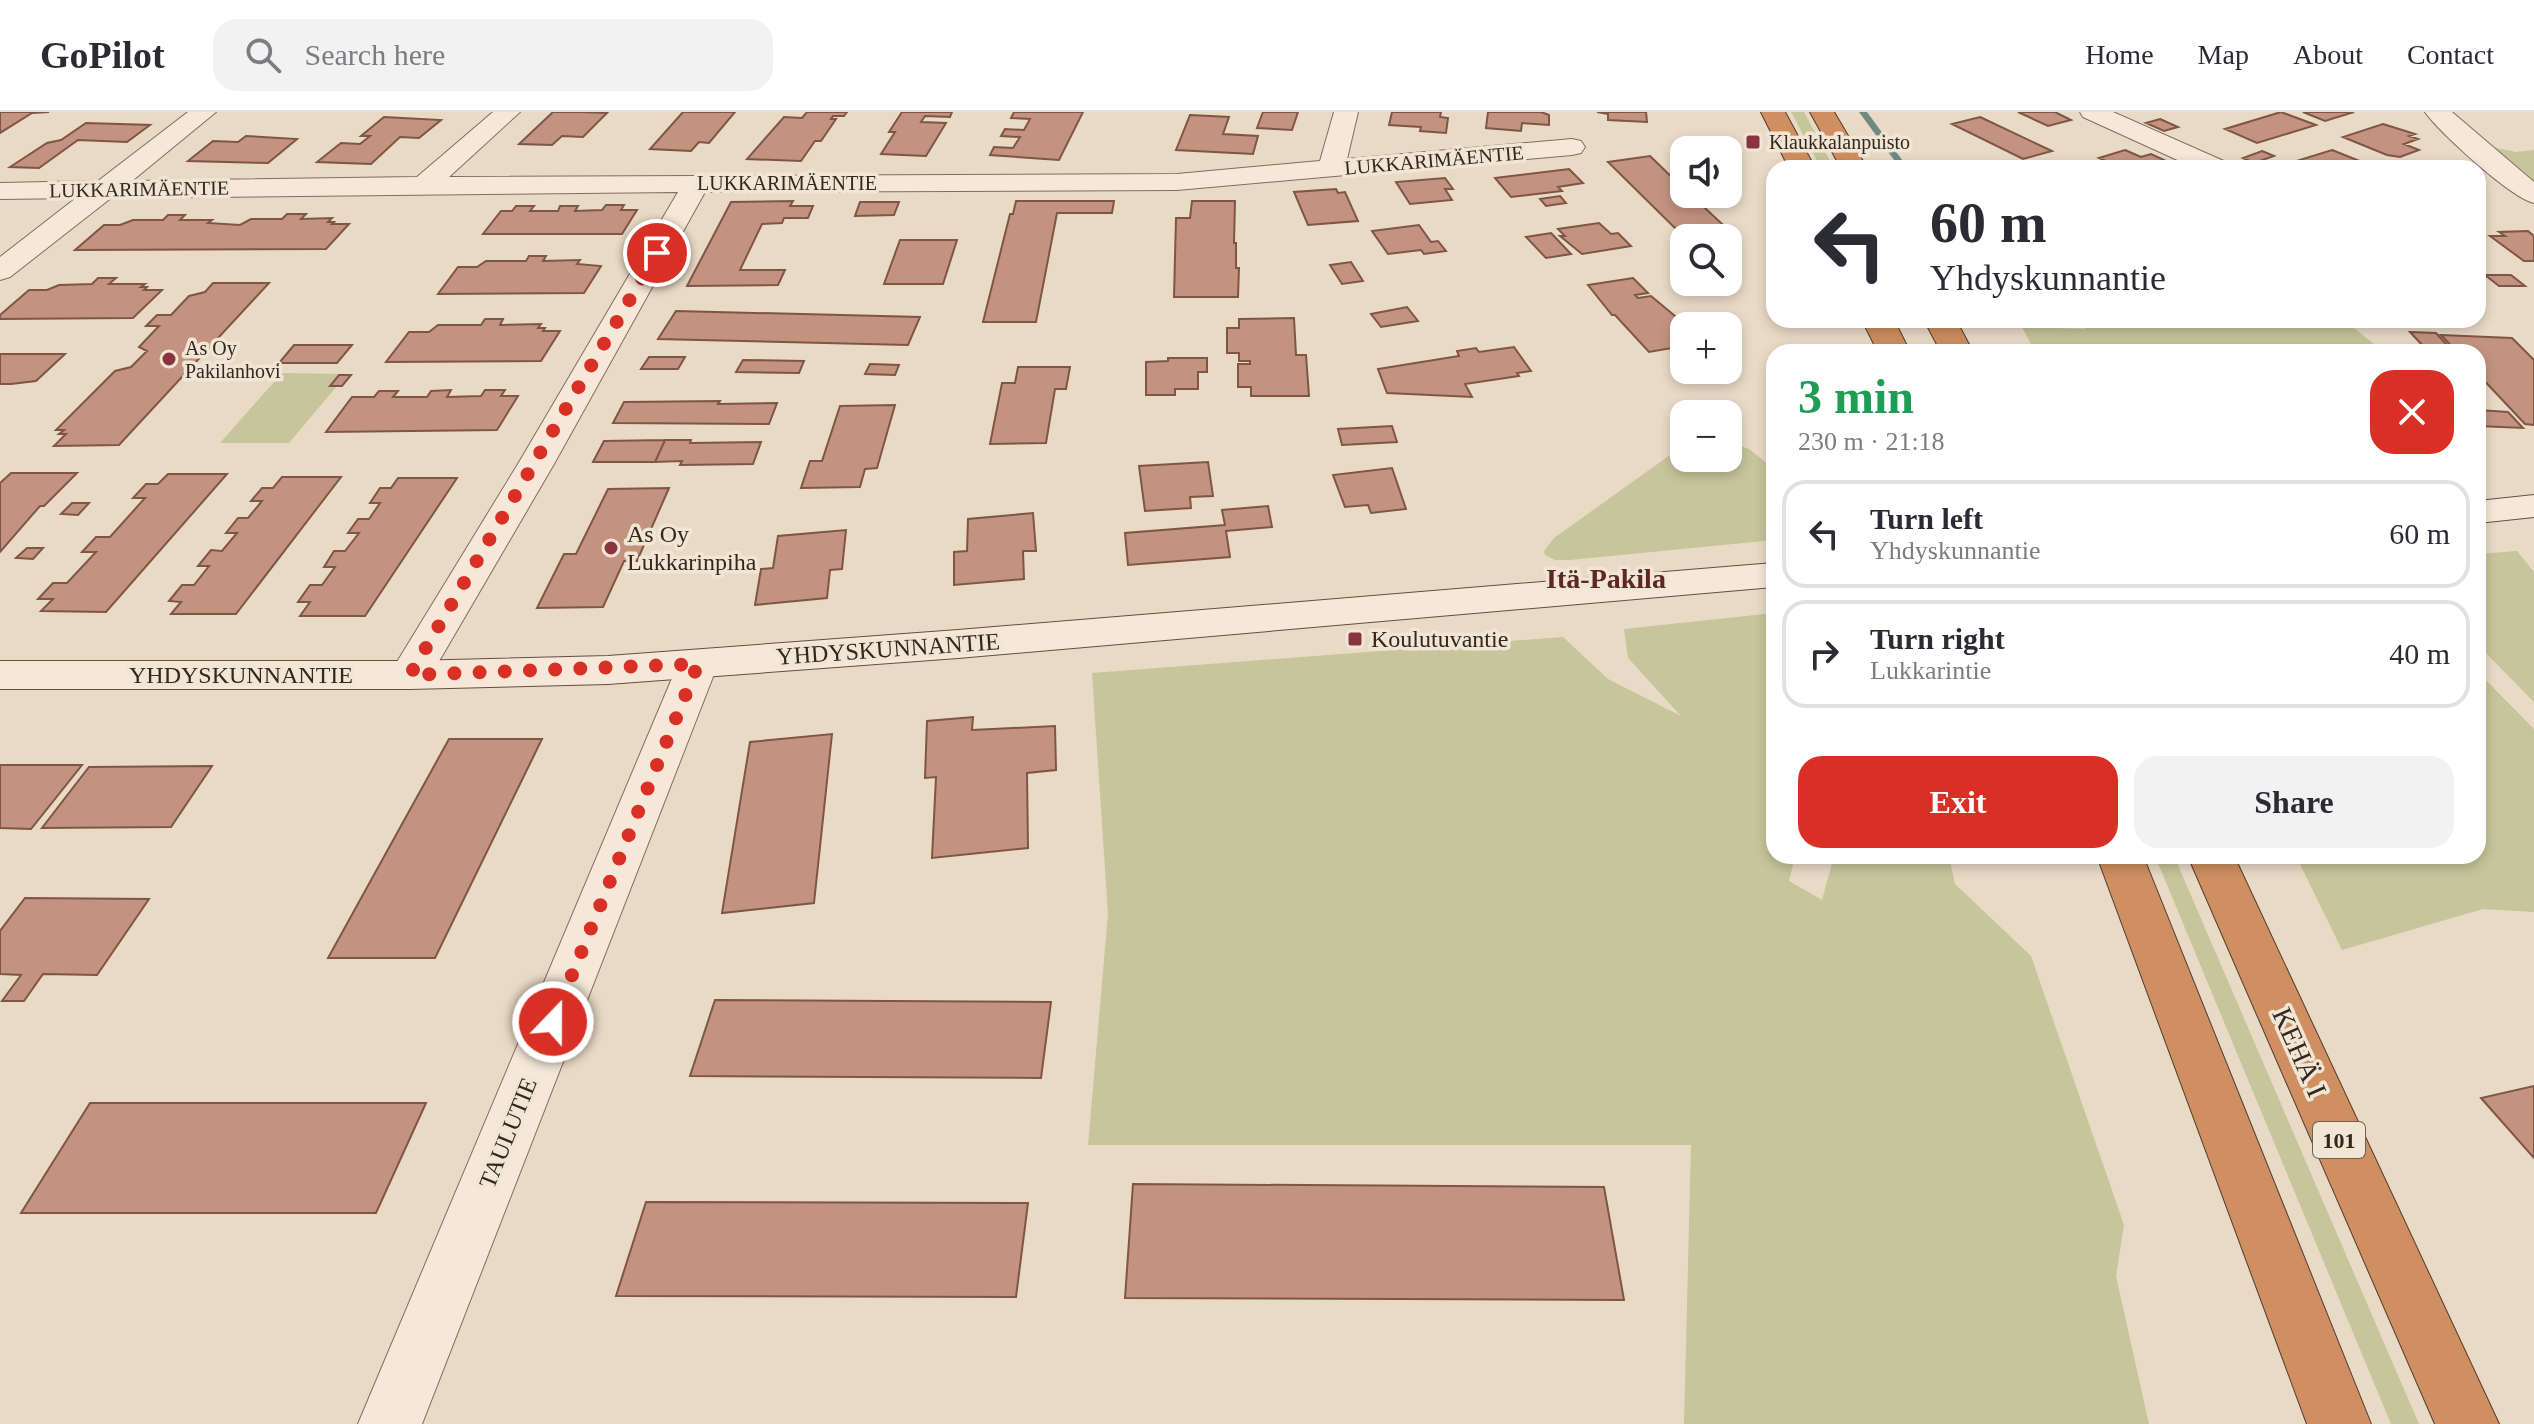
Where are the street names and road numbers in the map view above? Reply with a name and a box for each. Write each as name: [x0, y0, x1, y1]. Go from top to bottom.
street label: LUKKARIMÄENTIE: [1343, 141, 1525, 179]
street label: LUKKARIMÄENTIE: [697, 172, 877, 194]
street label: LUKKARIMÄENTIE: [49, 176, 229, 202]
street label: YHDYSKUNNANTIE: [775, 628, 1001, 670]
street label: YHDYSKUNNANTIE: [129, 662, 353, 688]
street label: KEHÄ I: [2266, 1003, 2333, 1101]
street label: TAULUTIE: [474, 1074, 542, 1192]
road number: 101: [2313, 1122, 2365, 1158]

